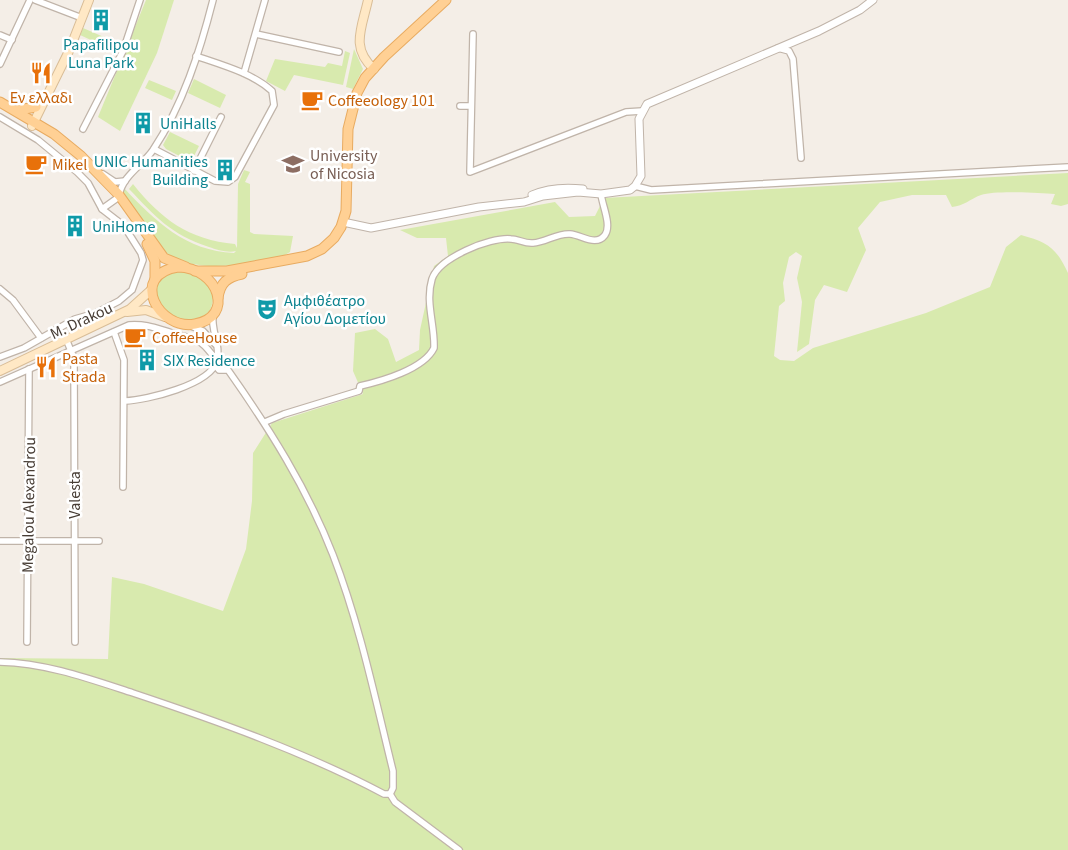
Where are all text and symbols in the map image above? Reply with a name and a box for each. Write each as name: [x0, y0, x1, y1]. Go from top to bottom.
building icon: Papafilipou Luna Park: [88, 7, 114, 33]
place label: Papafilipou Luna Park: [63, 34, 139, 74]
restaurant icon: Εν ελλαδι: [28, 60, 54, 86]
place label: Εν ελλαδι: [10, 87, 72, 109]
cafe icon: Coffeeology 101: [299, 87, 325, 113]
place label: Coffeeology 101: [328, 90, 435, 112]
building icon: UniHalls: [130, 110, 156, 136]
place label: UniHalls: [160, 113, 217, 135]
place label: University of Nicosia: [310, 145, 378, 185]
cafe icon: Mikel: [23, 151, 49, 177]
place label: UNIC Humanities Building: [94, 151, 208, 191]
school or university icon: University of Nicosia: [280, 151, 306, 177]
place label: Mikel: [52, 154, 87, 176]
building icon: UNIC Humanities Building: [212, 157, 238, 183]
building icon: UniHome: [62, 213, 88, 239]
place label: UniHome: [92, 216, 155, 238]
place label: Αμφιθέατρο Αγίου Δομετίου: [284, 290, 386, 330]
theatre icon: Αμφιθέατρο Αγίου Δομετίου: [254, 296, 280, 322]
street label: M. Drakou: [46, 297, 116, 345]
cafe icon: CoffeeHouse: [122, 324, 148, 350]
place label: CoffeeHouse: [152, 327, 237, 349]
building icon: SIX Residence: [134, 347, 160, 373]
place label: Pasta Strada: [62, 348, 106, 388]
place label: SIX Residence: [163, 350, 255, 372]
restaurant icon: Pasta Strada: [33, 354, 59, 380]
street label: Megalou Alexandrou: [17, 437, 41, 573]
street label: Valesta: [64, 471, 86, 519]

